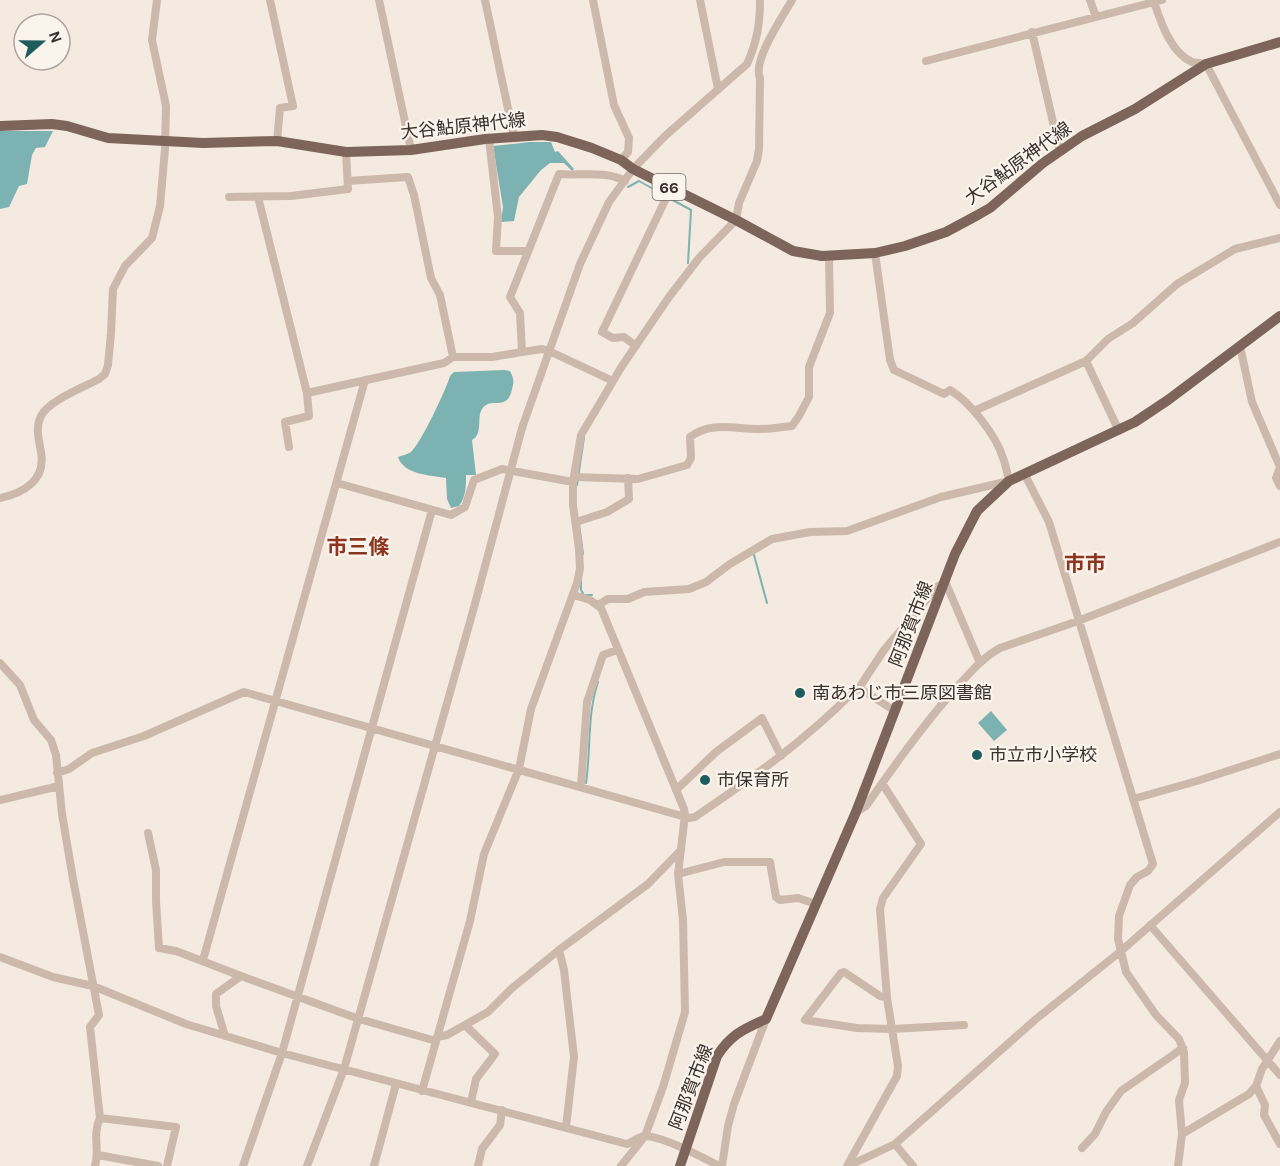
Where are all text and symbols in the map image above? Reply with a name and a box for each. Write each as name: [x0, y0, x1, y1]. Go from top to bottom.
north arrow: [12, 12, 72, 72]
text: N: [45, 28, 67, 46]
street label: 大谷鮎原神代線: [399, 108, 527, 144]
street label: 大谷鮎原神代線: [961, 117, 1075, 209]
road number: 66: [652, 174, 686, 200]
district label: 市三條: [327, 535, 390, 559]
district label: 市市: [1064, 552, 1106, 576]
street label: 阿那賀市線: [885, 578, 937, 670]
place label: 南あわじ市三原図書館: [812, 682, 992, 704]
marker: 南あわじ市三原図書館: [793, 686, 807, 700]
place label: 市立市小学校: [989, 744, 1097, 766]
marker: 市立市小学校: [970, 748, 984, 762]
place label: 市保育所: [717, 769, 789, 791]
marker: 市保育所: [698, 773, 712, 787]
street label: 阿那賀市線: [665, 1041, 717, 1133]

